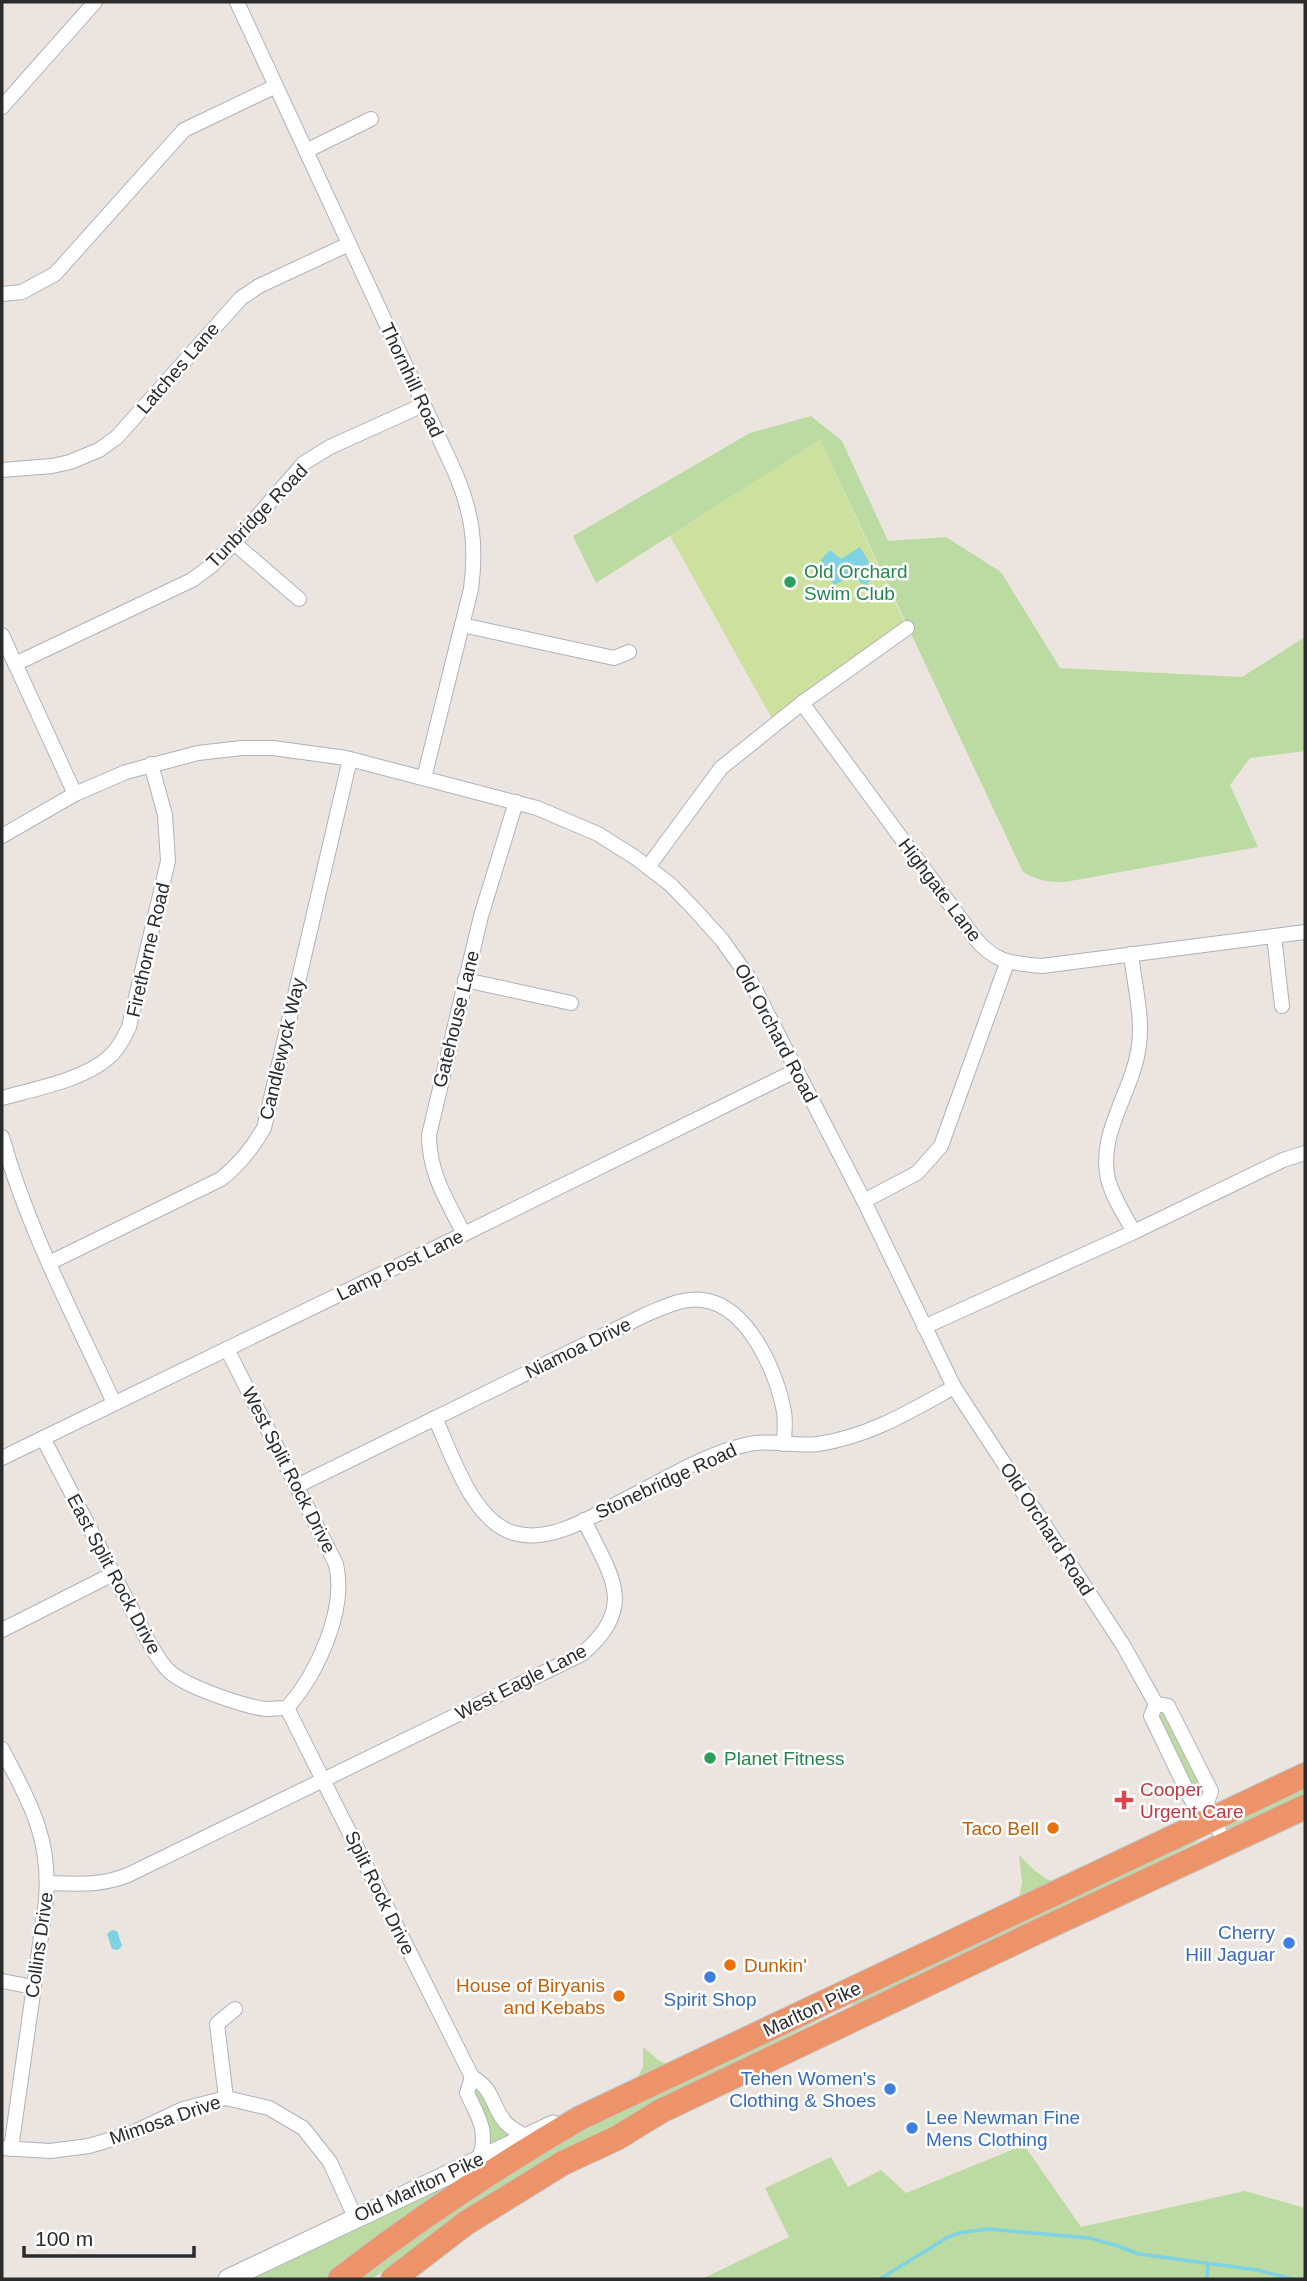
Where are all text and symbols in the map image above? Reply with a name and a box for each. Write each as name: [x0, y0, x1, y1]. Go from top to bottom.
street label: Latches Lane: [133, 318, 223, 418]
street label: Thornhill Road: [376, 320, 448, 440]
street label: Tunbridge Road: [202, 460, 312, 572]
place label: Old Orchard Swim Club: [804, 561, 907, 604]
marker: Old Orchard Swim Club: [782, 574, 798, 590]
street label: Highgate Lane: [894, 834, 986, 946]
street label: Firethorne Road: [122, 881, 174, 1019]
street label: Gatehouse Lane: [429, 948, 483, 1090]
street label: Old Orchard Road: [731, 960, 821, 1106]
street label: Candlewyck Way: [255, 976, 309, 1122]
street label: Lamp Post Lane: [333, 1225, 467, 1305]
street label: Niamoa Drive: [522, 1313, 634, 1383]
street label: West Split Rock Drive: [238, 1384, 340, 1556]
street label: Stonebridge Road: [592, 1439, 740, 1523]
street label: Old Orchard Road: [996, 1459, 1098, 1599]
street label: East Split Rock Drive: [63, 1490, 165, 1658]
street label: West Eagle Lane: [452, 1640, 590, 1724]
place label: Planet Fitness: [724, 1748, 844, 1769]
marker: Planet Fitness: [702, 1750, 718, 1766]
place label: Cooper Urgent Care: [1140, 1779, 1244, 1822]
marker: Cooper Urgent Care: [1114, 1790, 1134, 1810]
place label: Taco Bell: [962, 1818, 1039, 1839]
marker: Taco Bell: [1045, 1820, 1061, 1836]
street label: Split Rock Drive: [341, 1828, 419, 1958]
street label: Collins Drive: [21, 1891, 57, 1999]
place label: Cherry Hill Jaguar: [1185, 1922, 1276, 1965]
marker: Cherry Hill Jaguar: [1281, 1935, 1297, 1951]
place label: Dunkin': [744, 1955, 807, 1976]
marker: Dunkin': [722, 1957, 738, 1973]
marker: Spirit Shop: [702, 1969, 718, 1985]
place label: House of Biryanis and Kebabs: [456, 1975, 605, 2018]
street label: Marlton Pike: [760, 1977, 864, 2041]
marker: House of Biryanis and Kebabs: [611, 1988, 627, 2004]
place label: Spirit Shop: [664, 1989, 756, 2010]
place label: Tehen Women's Clothing & Shoes: [729, 2068, 876, 2111]
marker: Tehen Women's Clothing & Shoes: [882, 2081, 898, 2097]
street label: Mimosa Drive: [107, 2091, 223, 2149]
place label: Lee Newman Fine Mens Clothing: [926, 2107, 1080, 2150]
marker: Lee Newman Fine Mens Clothing: [904, 2120, 920, 2136]
street label: Old Marlton Pike: [351, 2148, 487, 2226]
scale bar: [24, 2214, 194, 2258]
text: 100 m: [35, 2227, 93, 2250]

